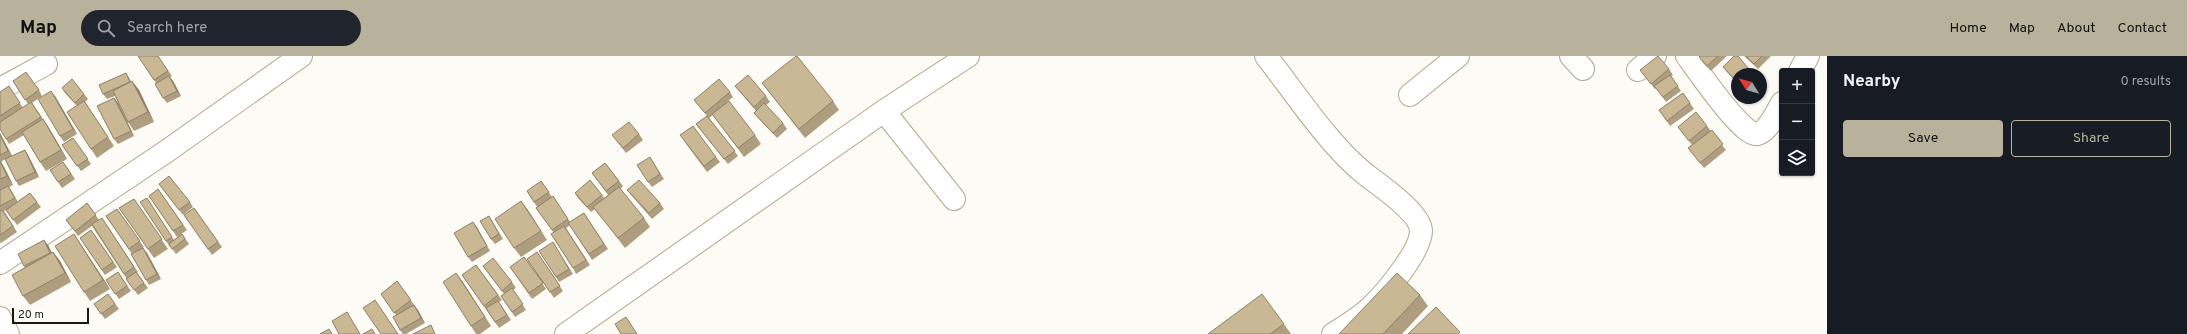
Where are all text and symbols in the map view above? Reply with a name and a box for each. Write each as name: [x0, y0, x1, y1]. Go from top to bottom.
search box: [81, 10, 361, 46]
text: Map: [20, 16, 57, 40]
icon: search: [95, 17, 117, 39]
text: Search here: [127, 19, 207, 38]
text: Home: [1950, 20, 1987, 37]
text: Map: [2009, 20, 2035, 37]
text: About: [2057, 20, 2096, 37]
text: Contact: [2118, 20, 2167, 37]
north arrow: [1731, 68, 1767, 104]
map controls: [1779, 68, 1815, 176]
button: +: [1779, 68, 1815, 104]
text: Nearby: [1843, 71, 1900, 93]
text: 0 results: [2120, 74, 2171, 90]
button: −: [1779, 104, 1815, 140]
button: Save: [1843, 120, 2003, 157]
button: Share: [2011, 120, 2171, 157]
button: layers: [1779, 140, 1815, 176]
scale bar: [12, 306, 89, 325]
text: 20 m: [18, 308, 44, 322]

